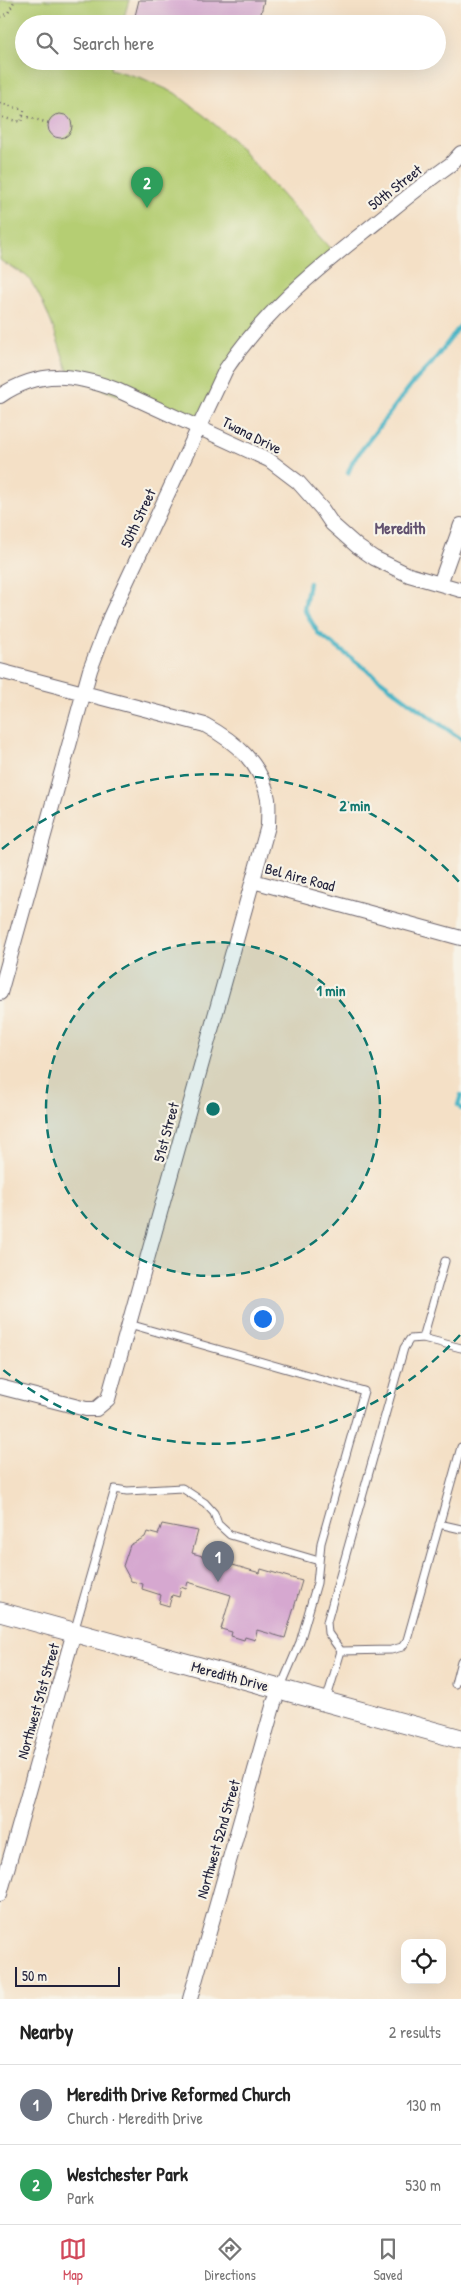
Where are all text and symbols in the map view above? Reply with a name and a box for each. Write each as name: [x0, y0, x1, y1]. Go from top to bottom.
search box: [15, 15, 446, 70]
icon: search: [33, 29, 61, 57]
text: Search here: [73, 30, 154, 56]
street label: 50th Street: [364, 159, 427, 215]
pin: 2: [131, 167, 163, 208]
street label: Twana Drive: [219, 411, 285, 459]
street label: 50th Street: [115, 484, 161, 551]
district label: Meredith: [375, 517, 426, 539]
text: 2 min: [340, 795, 371, 816]
street label: Bel Aire Road: [263, 858, 337, 896]
text: 1 min: [316, 980, 346, 1001]
street label: 51st Street: [148, 1099, 184, 1164]
centre of rings: [204, 1100, 222, 1118]
your location: [250, 1306, 276, 1332]
pin: 1: [202, 1541, 234, 1582]
street label: Northwest 51st Street: [11, 1640, 65, 1761]
street label: Meredith Drive: [189, 1656, 271, 1696]
street label: Northwest 52nd Street: [191, 1776, 245, 1901]
map controls: [401, 1939, 446, 1984]
button: locate: [401, 1939, 446, 1984]
scale bar: [15, 1964, 120, 1987]
text: 50 m: [22, 1966, 47, 1985]
text: Nearby: [20, 2017, 73, 2046]
text: 2 results: [389, 2021, 441, 2043]
text: Meredith Drive Reformed Church: [67, 2081, 290, 2107]
text: 1: [33, 2094, 39, 2116]
text: 130 m: [406, 2094, 441, 2116]
text: Church · Meredith Drive: [67, 2107, 203, 2129]
text: Westchester Park: [67, 2161, 188, 2187]
text: 2: [32, 2174, 40, 2196]
text: 530 m: [405, 2174, 441, 2196]
text: Park: [67, 2187, 94, 2209]
tab: Map: [59, 2235, 87, 2284]
tab: Directions: [204, 2235, 256, 2284]
tab: Saved: [374, 2235, 402, 2284]

